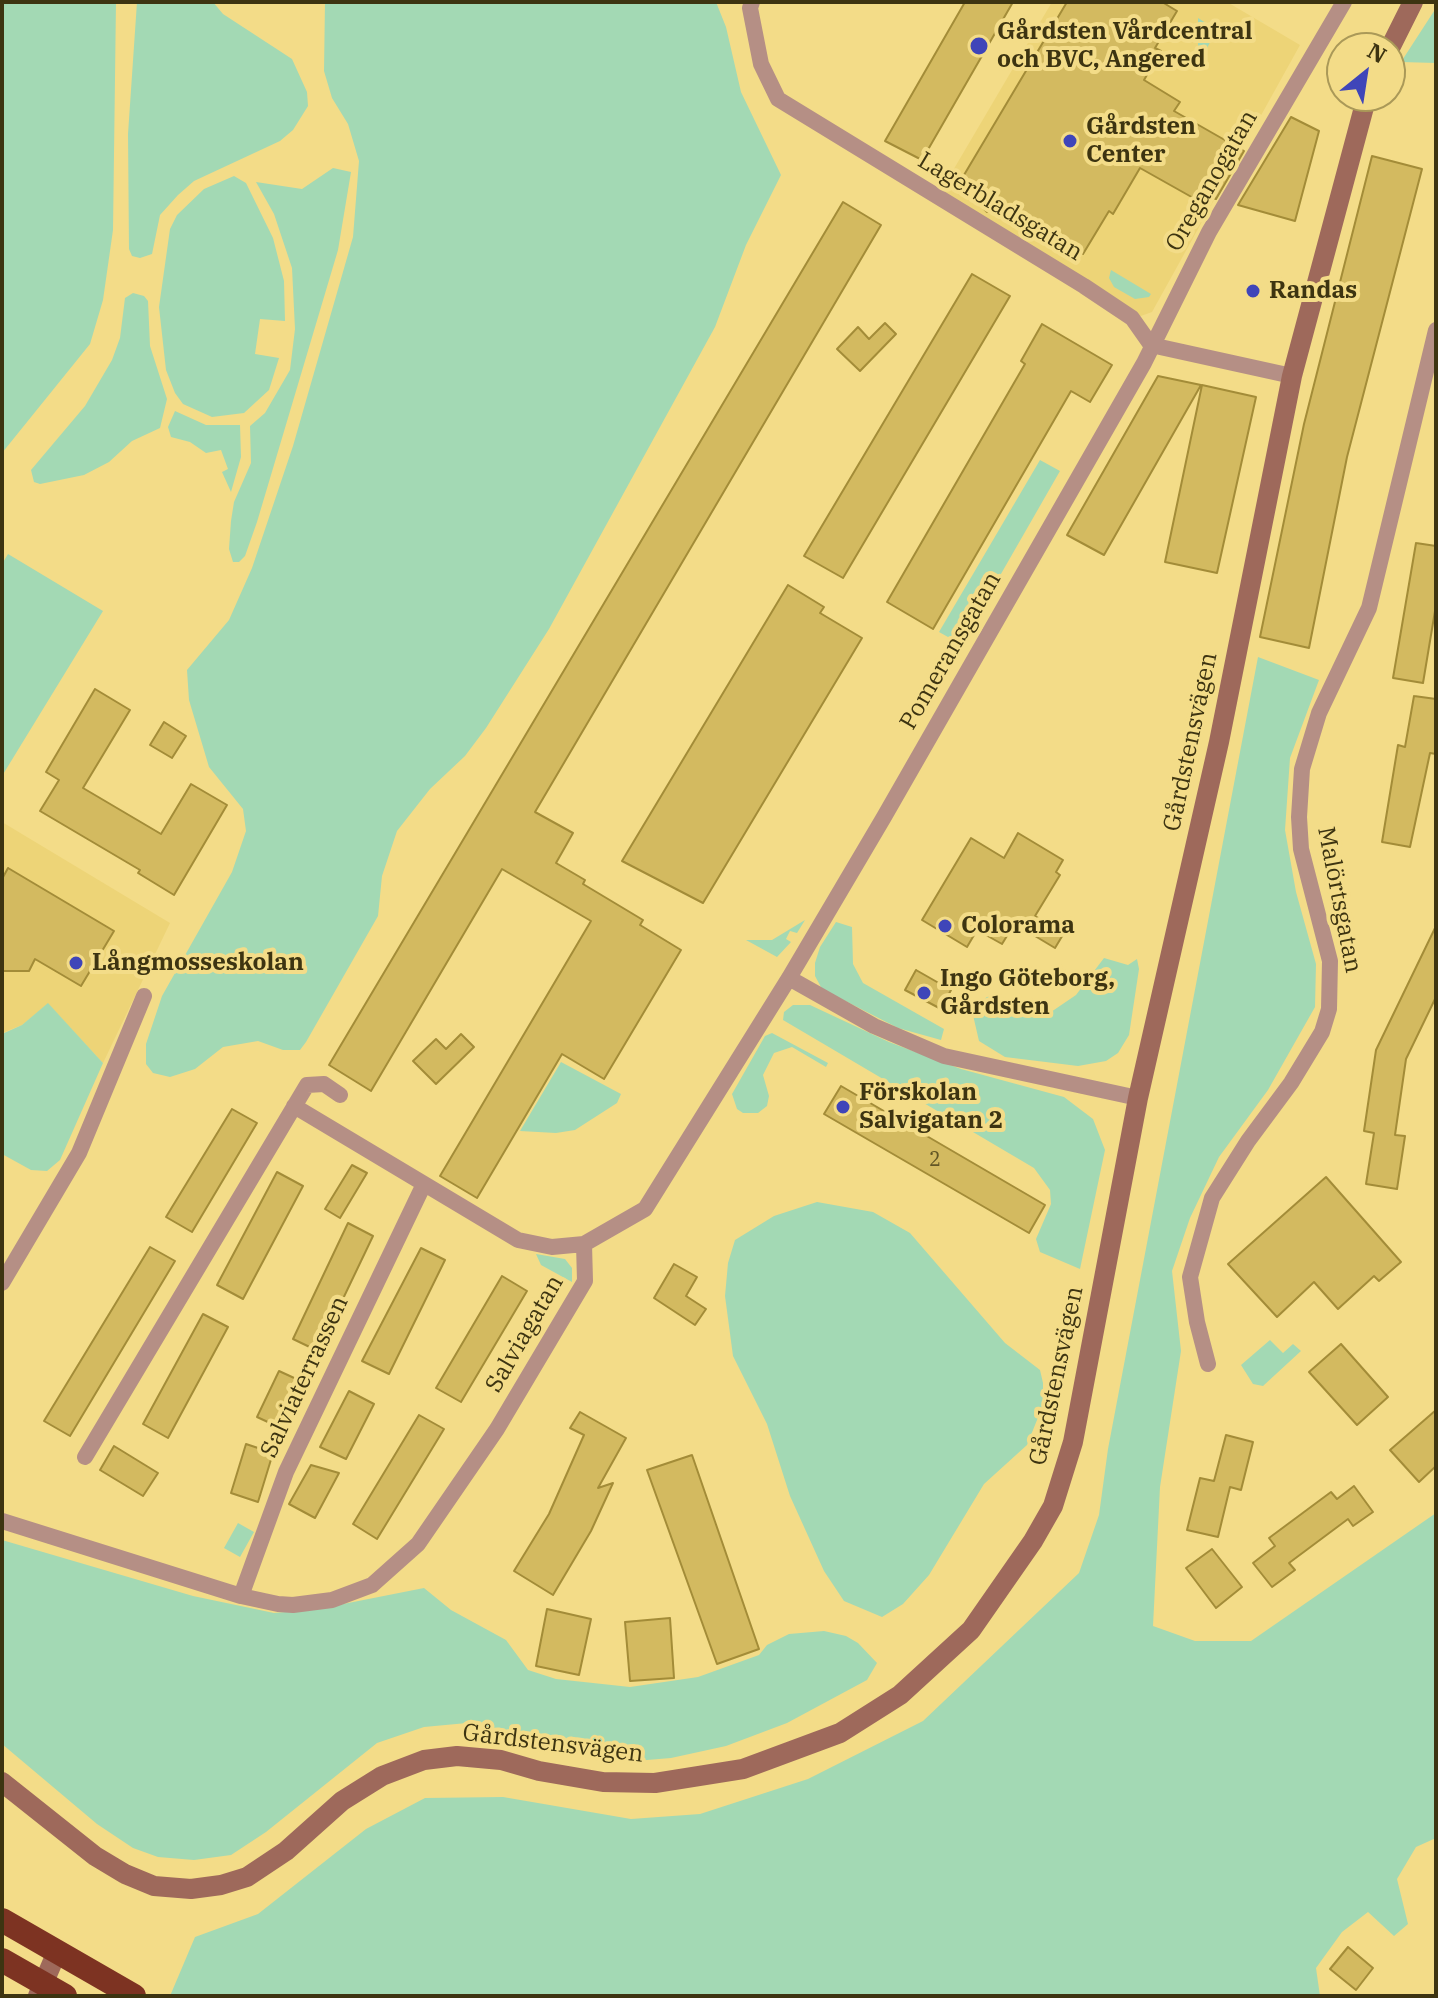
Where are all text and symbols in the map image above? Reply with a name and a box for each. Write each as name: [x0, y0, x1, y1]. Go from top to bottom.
place label: Gårdsten Vårdcentral och BVC, Angered: [997, 18, 1253, 74]
north arrow: [1326, 32, 1406, 112]
marker: Gårdsten Vårdcentral och BVC, Angered: [968, 35, 990, 57]
text: N: [1362, 36, 1392, 69]
street label: Oreganogatan: [1160, 105, 1264, 257]
place label: Gårdsten Center: [1086, 113, 1196, 169]
marker: Gårdsten Center: [1061, 132, 1079, 150]
street label: Lagerbladsgatan: [912, 146, 1088, 268]
place label: Randas: [1269, 277, 1357, 305]
marker: Randas: [1244, 282, 1262, 300]
street label: Pomeransgatan: [894, 567, 1008, 735]
street label: Gårdstensvägen: [1158, 650, 1224, 834]
street label: Malörtsgatan: [1311, 824, 1367, 976]
place label: Colorama: [961, 912, 1075, 940]
marker: Colorama: [936, 917, 954, 935]
place label: Långmosseskolan: [92, 949, 304, 977]
marker: Långmosseskolan: [67, 954, 85, 972]
place label: Ingo Göteborg, Gårdsten: [940, 965, 1115, 1021]
marker: Ingo Göteborg, Gårdsten: [915, 984, 933, 1002]
place label: Förskolan Salvigatan 2: [859, 1079, 1003, 1135]
marker: Förskolan Salvigatan 2: [834, 1098, 852, 1116]
house number: 2: [929, 1148, 941, 1172]
street label: Salviagatan: [480, 1270, 570, 1398]
street label: Gårdstensvägen: [1024, 1284, 1090, 1468]
street label: Salviaterrassen: [255, 1292, 355, 1462]
street label: Gårdstensvägen: [461, 1719, 645, 1769]

